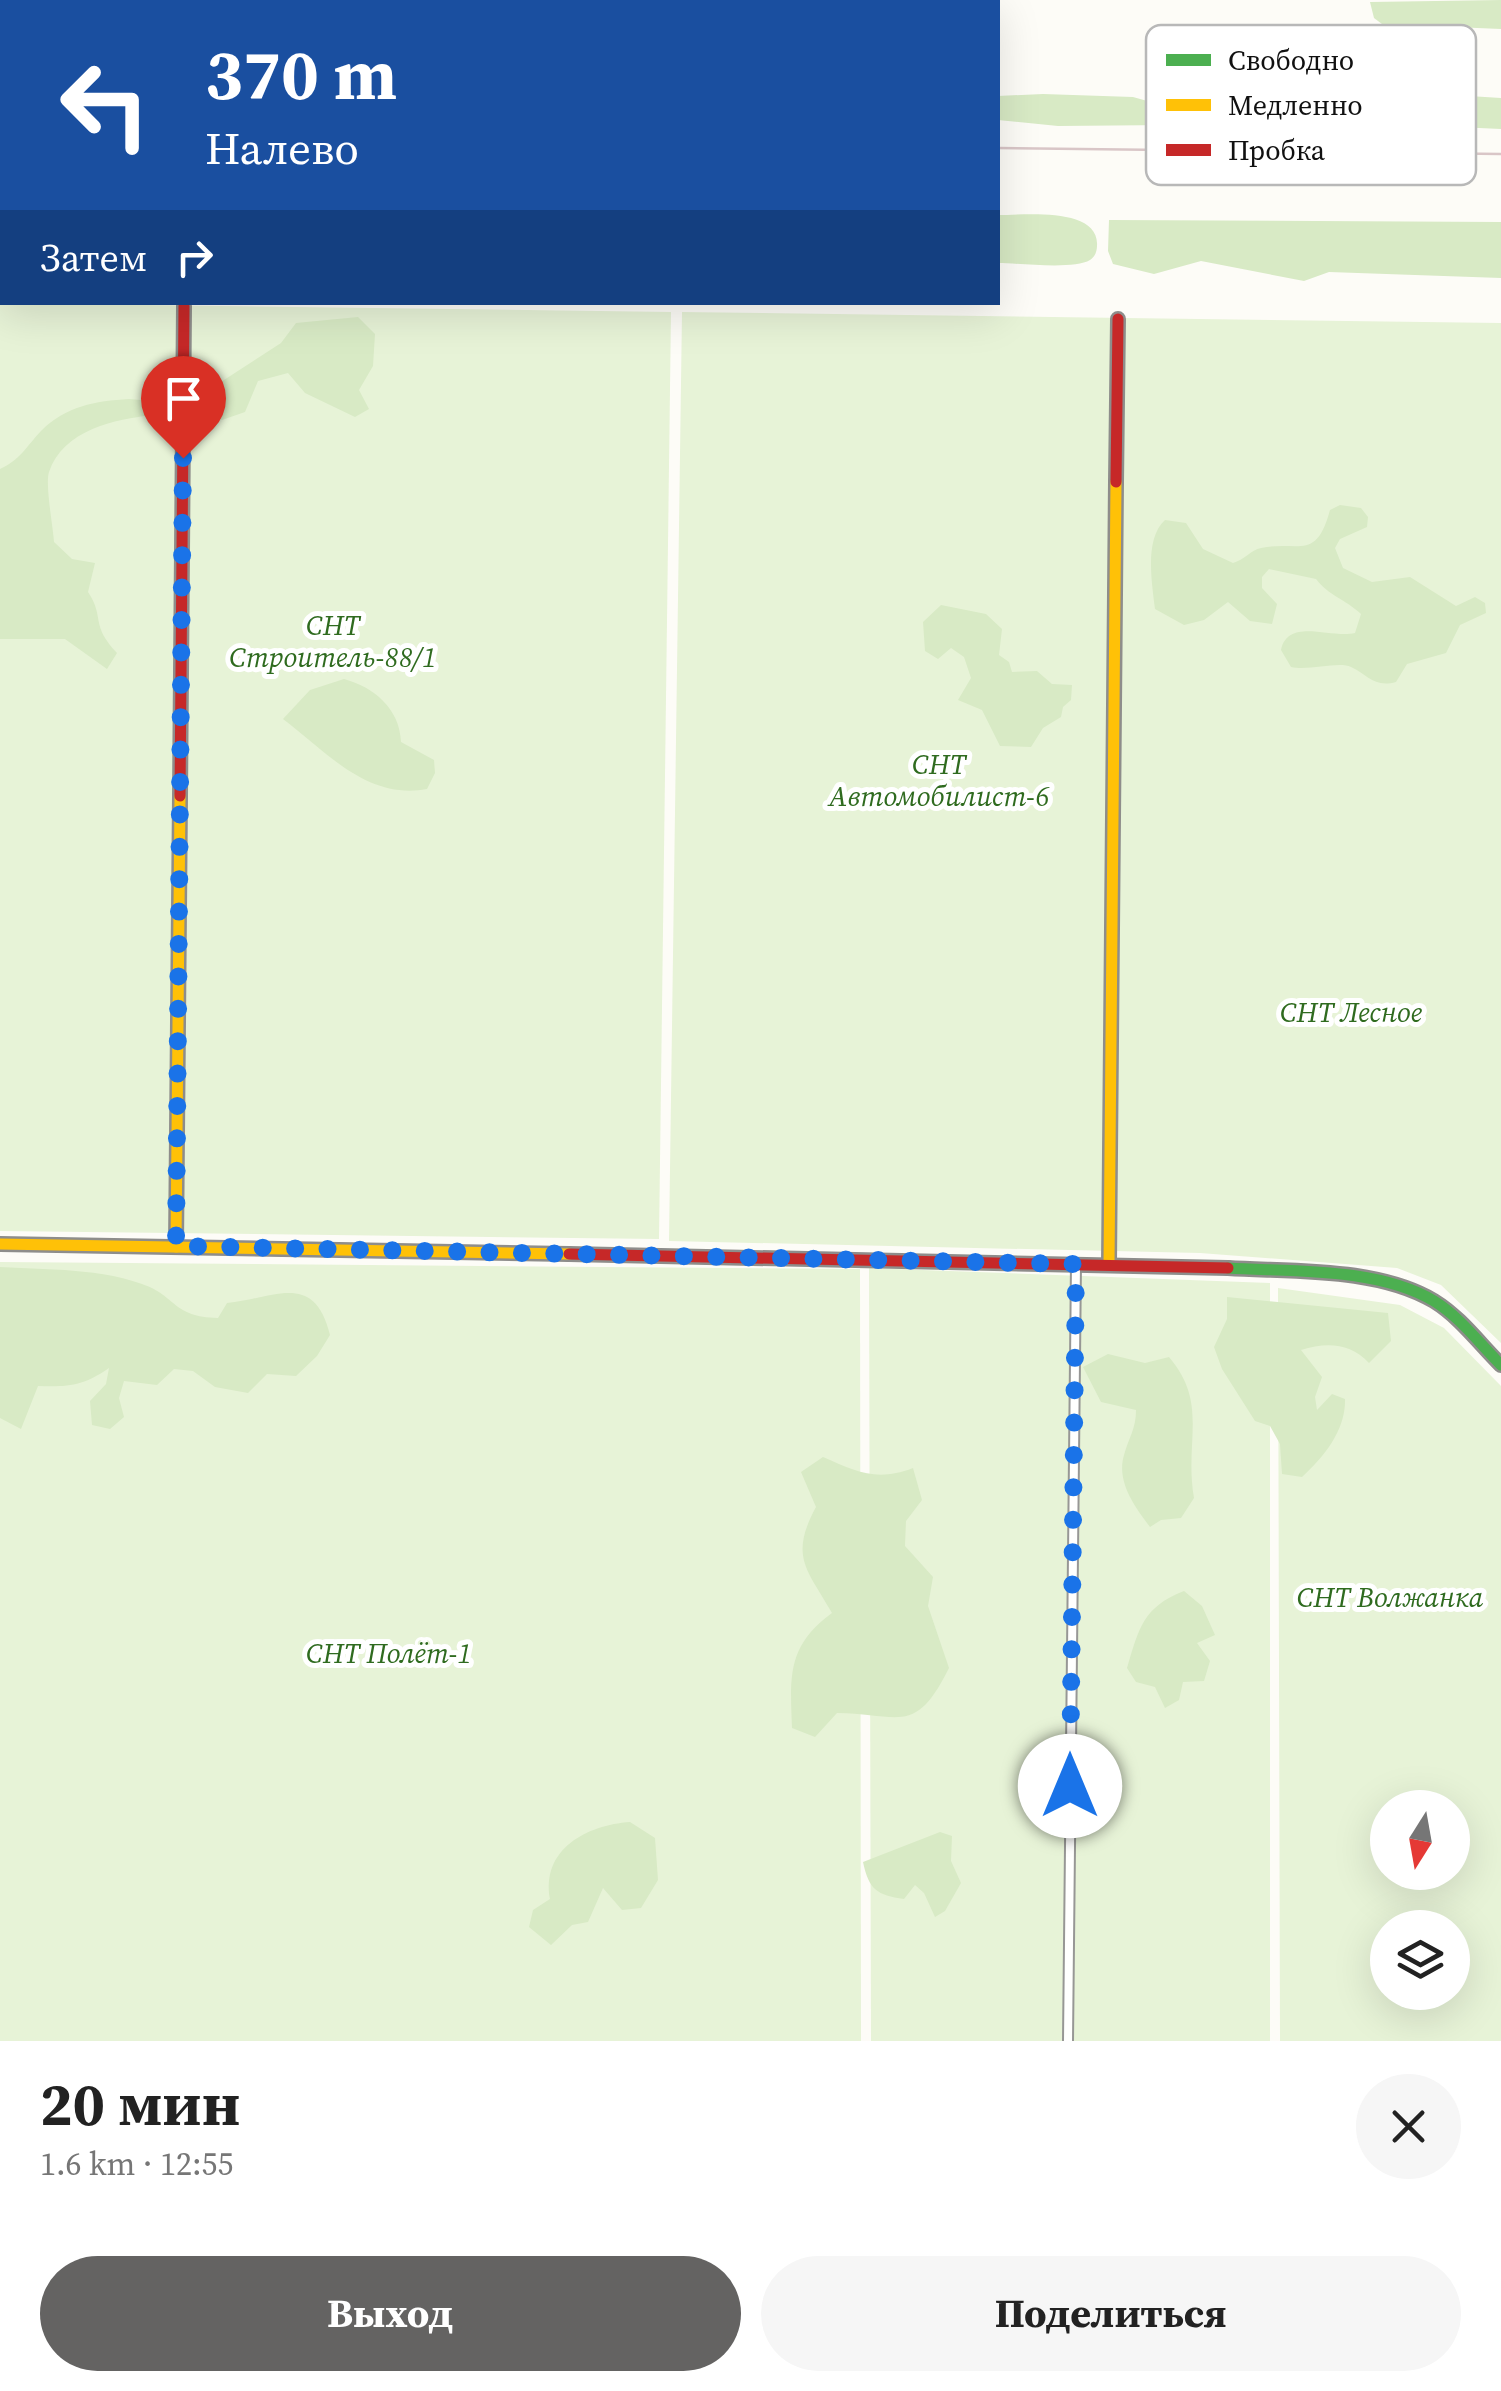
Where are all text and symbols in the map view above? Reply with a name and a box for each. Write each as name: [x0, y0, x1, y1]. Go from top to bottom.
legend: [1146, 25, 1476, 185]
text: 370 m: [205, 26, 397, 122]
icon: left: [40, 40, 170, 170]
text: Свободно: [1228, 41, 1354, 79]
text: Медленно: [1228, 86, 1363, 124]
text: Налево: [205, 117, 359, 179]
text: Пробка: [1228, 131, 1326, 169]
icon: right: [167, 230, 222, 285]
text: Затем: [40, 232, 147, 284]
pin: [141, 356, 226, 459]
icon: arrive: [156, 371, 211, 426]
park label: СНТ Строитель-88/1: [229, 606, 437, 676]
park label: СНТ Автомобилист-6: [827, 745, 1050, 815]
park label: СНТ Лесное: [1280, 993, 1423, 1031]
park label: СНТ Волжанка: [1297, 1578, 1484, 1616]
park label: СНТ Полёт-1: [306, 1634, 472, 1672]
position arrow: [1018, 1734, 1122, 1838]
north arrow: [1370, 1790, 1470, 1890]
map controls: [1370, 1790, 1470, 2010]
button: layers: [1370, 1910, 1470, 2010]
text: 20 мин: [40, 2063, 240, 2145]
button: close: [1356, 2074, 1461, 2179]
text: 1.6 km · 12:55: [40, 2142, 234, 2186]
button: Выход: [40, 2256, 741, 2371]
button: Поделиться: [761, 2256, 1461, 2371]

